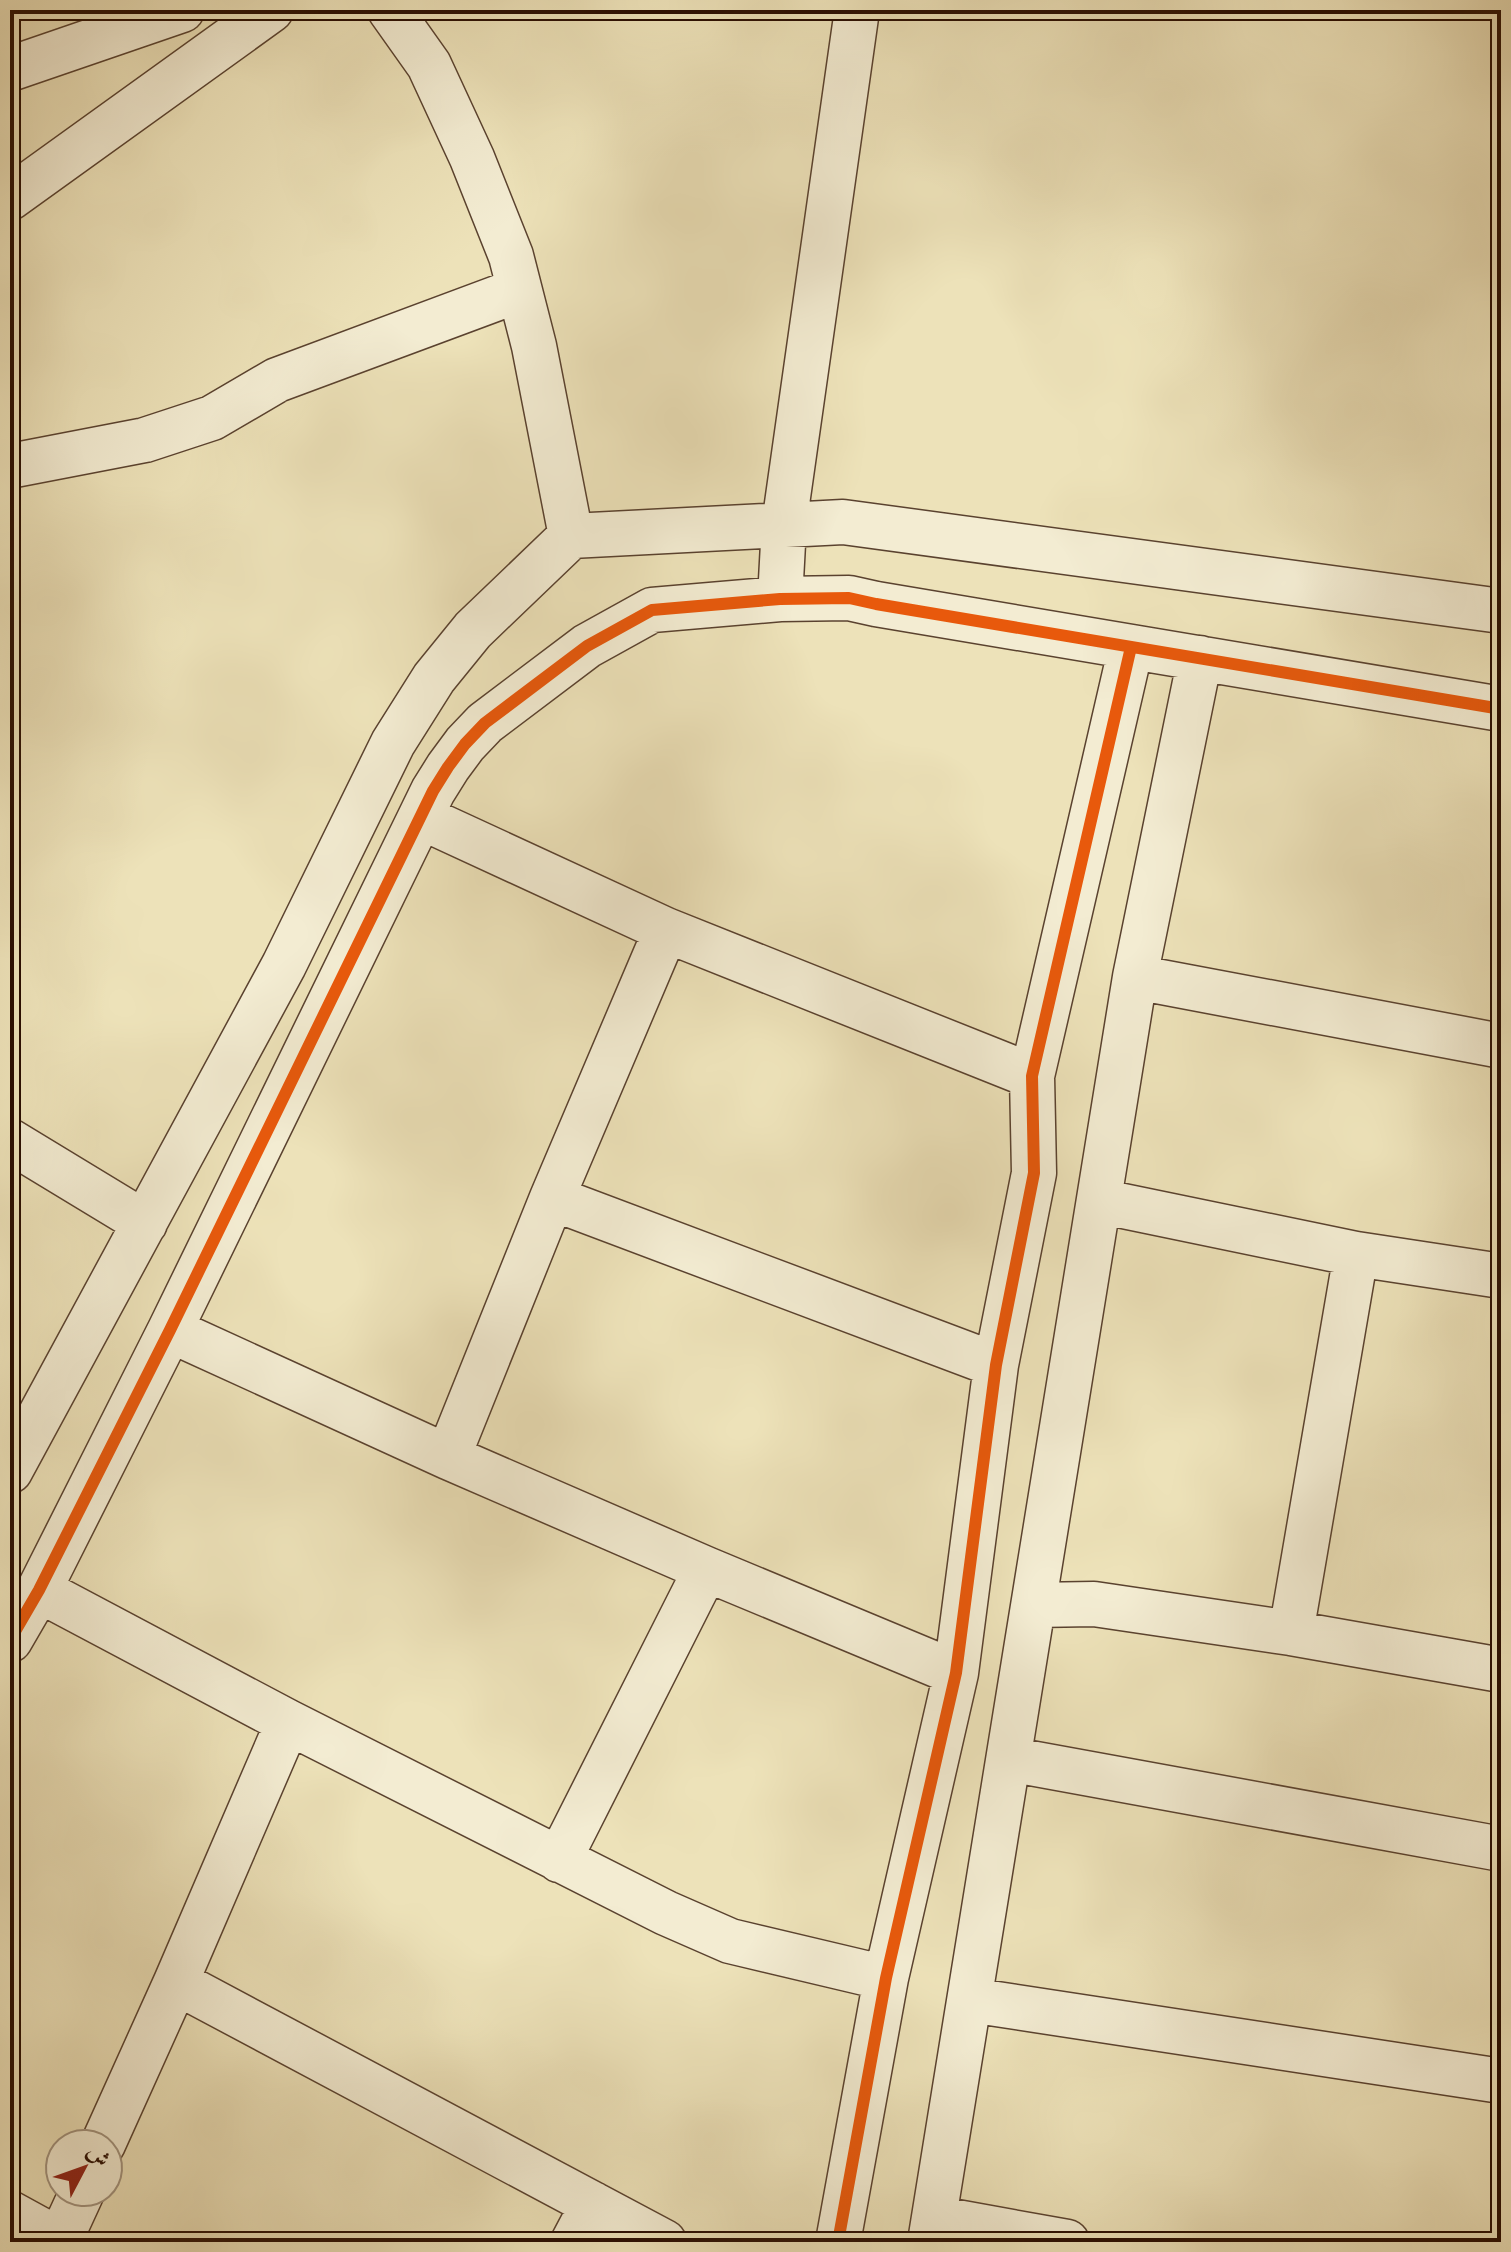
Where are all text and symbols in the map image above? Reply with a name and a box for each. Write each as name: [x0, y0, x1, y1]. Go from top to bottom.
north arrow: [44, 2128, 124, 2208]
text: ش: [81, 2139, 115, 2173]

